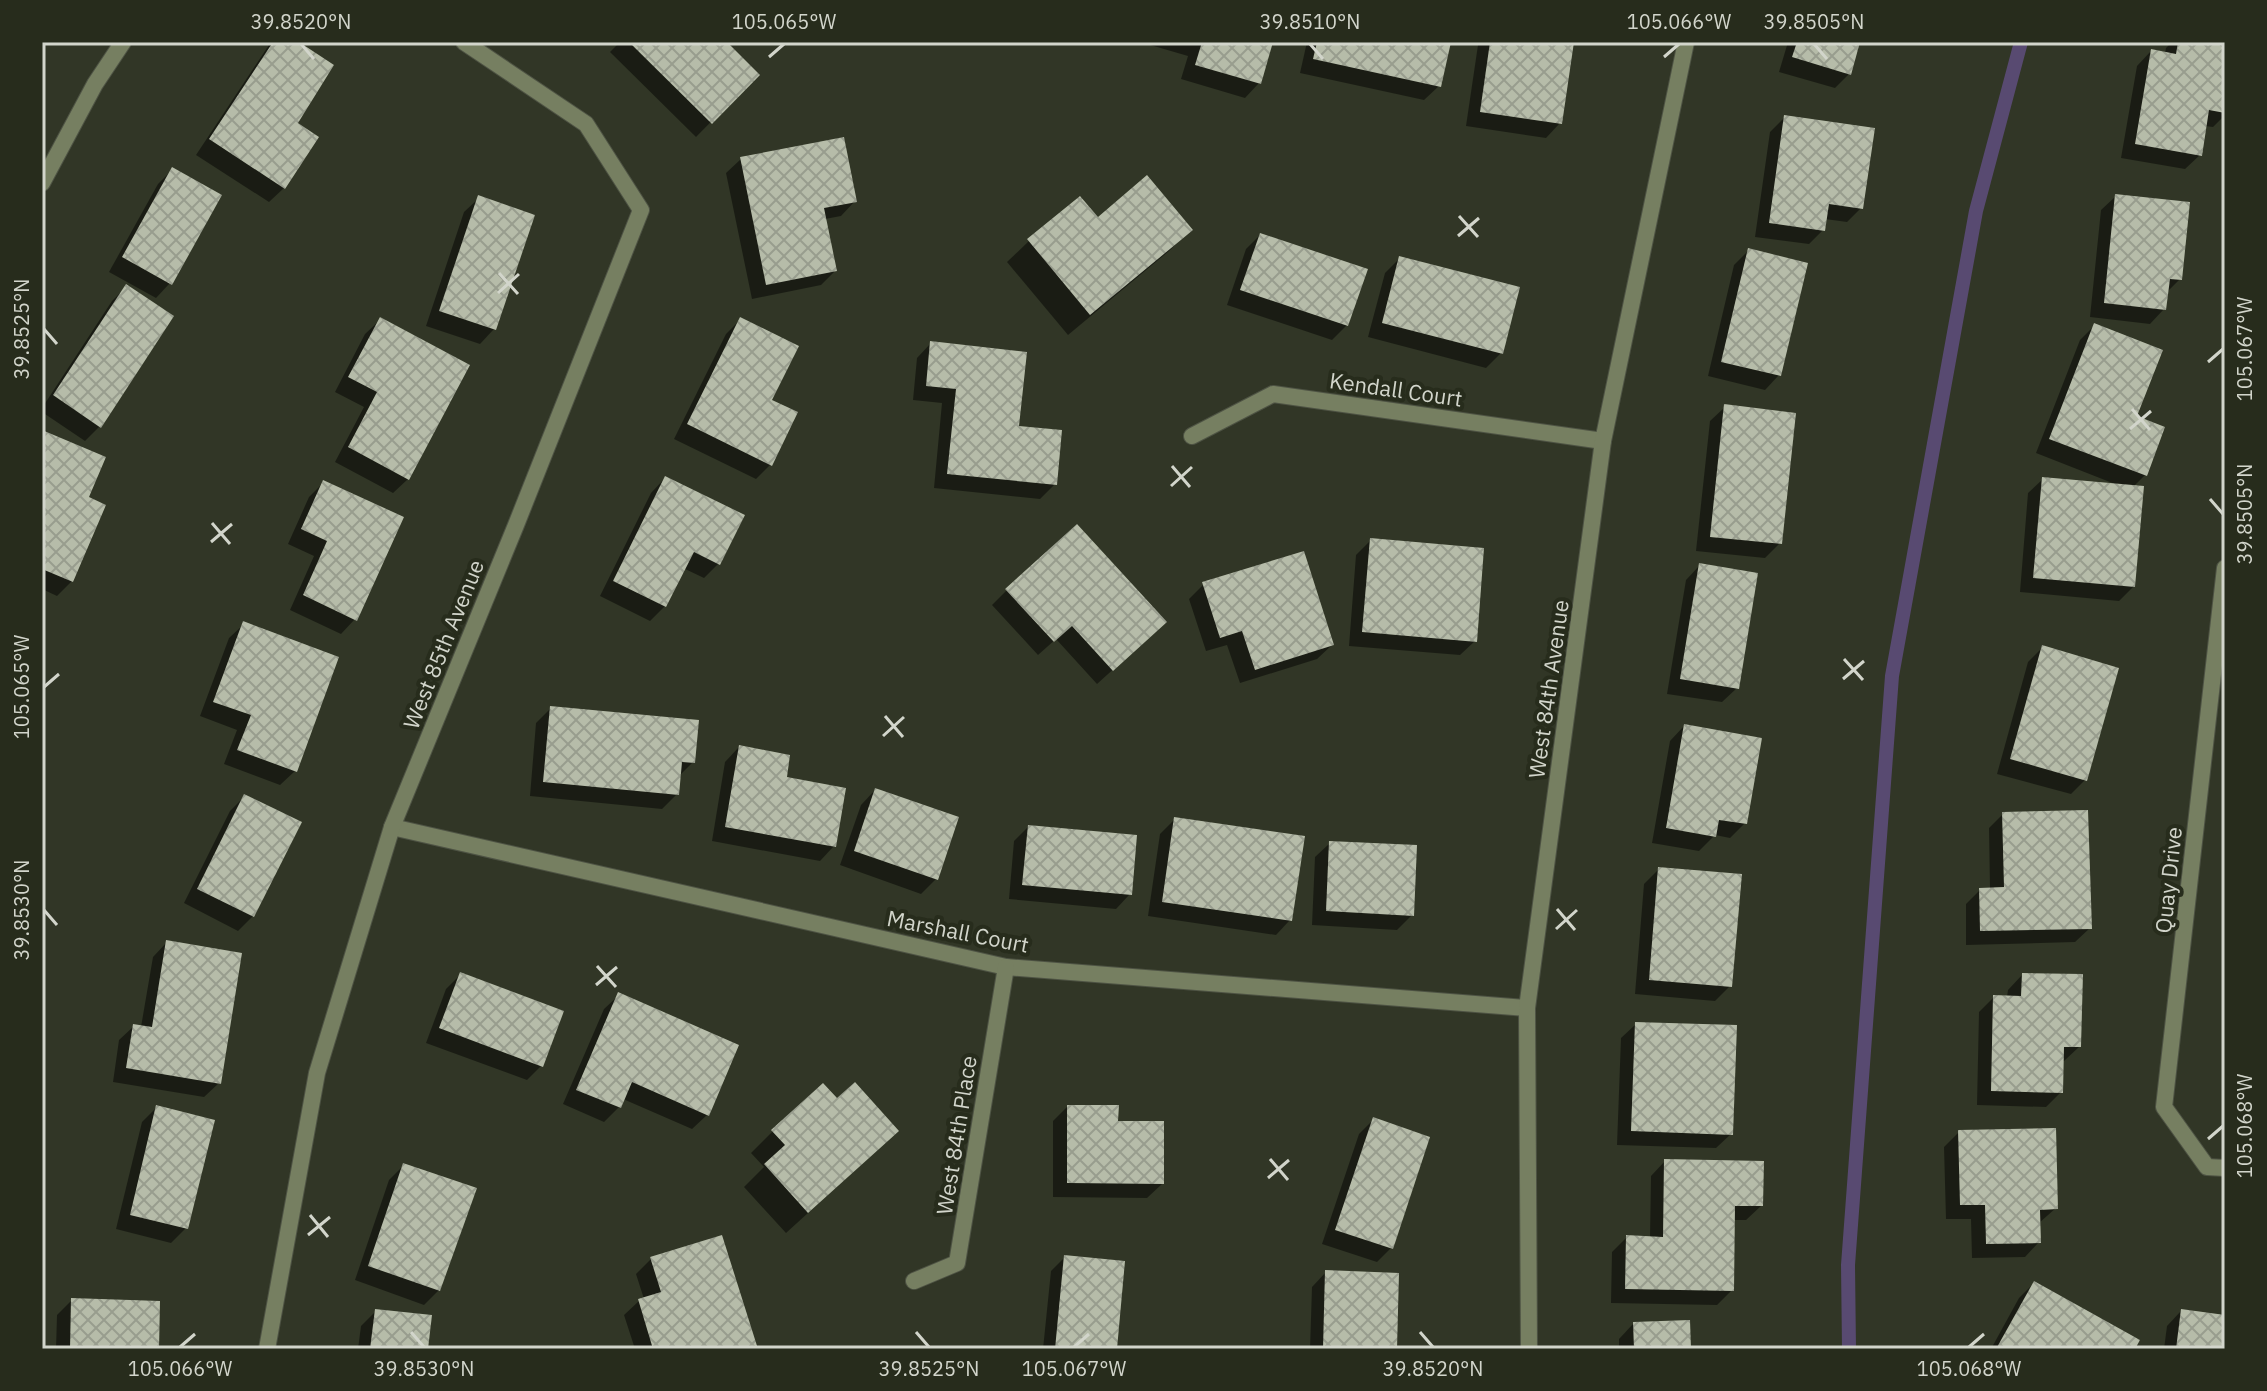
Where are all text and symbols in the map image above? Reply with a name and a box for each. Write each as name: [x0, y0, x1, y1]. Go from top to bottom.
text: 39.8520°N: [251, 8, 351, 35]
text: 105.065°W: [732, 8, 836, 35]
text: 39.8510°N: [1260, 8, 1360, 35]
text: 105.066°W: [1627, 8, 1731, 35]
text: 39.8505°N: [1764, 8, 1864, 35]
text: 39.8525°N: [8, 279, 35, 379]
text: 105.067°W: [2231, 297, 2258, 401]
street label: Kendall Court: [1328, 365, 1464, 413]
text: 39.8505°N: [2231, 464, 2258, 564]
street label: West 85th Avenue: [396, 555, 490, 733]
street label: West 84th Avenue: [1521, 598, 1575, 780]
text: 105.065°W: [8, 635, 35, 739]
street label: Quay Drive: [2148, 825, 2188, 935]
text: 39.8530°N: [8, 860, 35, 960]
street label: Marshall Court: [885, 903, 1031, 959]
street label: West 84th Place: [929, 1053, 983, 1217]
text: 105.068°W: [2231, 1074, 2258, 1178]
text: 105.066°W: [128, 1355, 232, 1382]
text: 39.8530°N: [374, 1355, 474, 1382]
text: 39.8525°N: [879, 1355, 979, 1382]
text: 105.067°W: [1022, 1355, 1126, 1382]
text: 39.8520°N: [1383, 1355, 1483, 1382]
text: 105.068°W: [1917, 1355, 2021, 1382]

